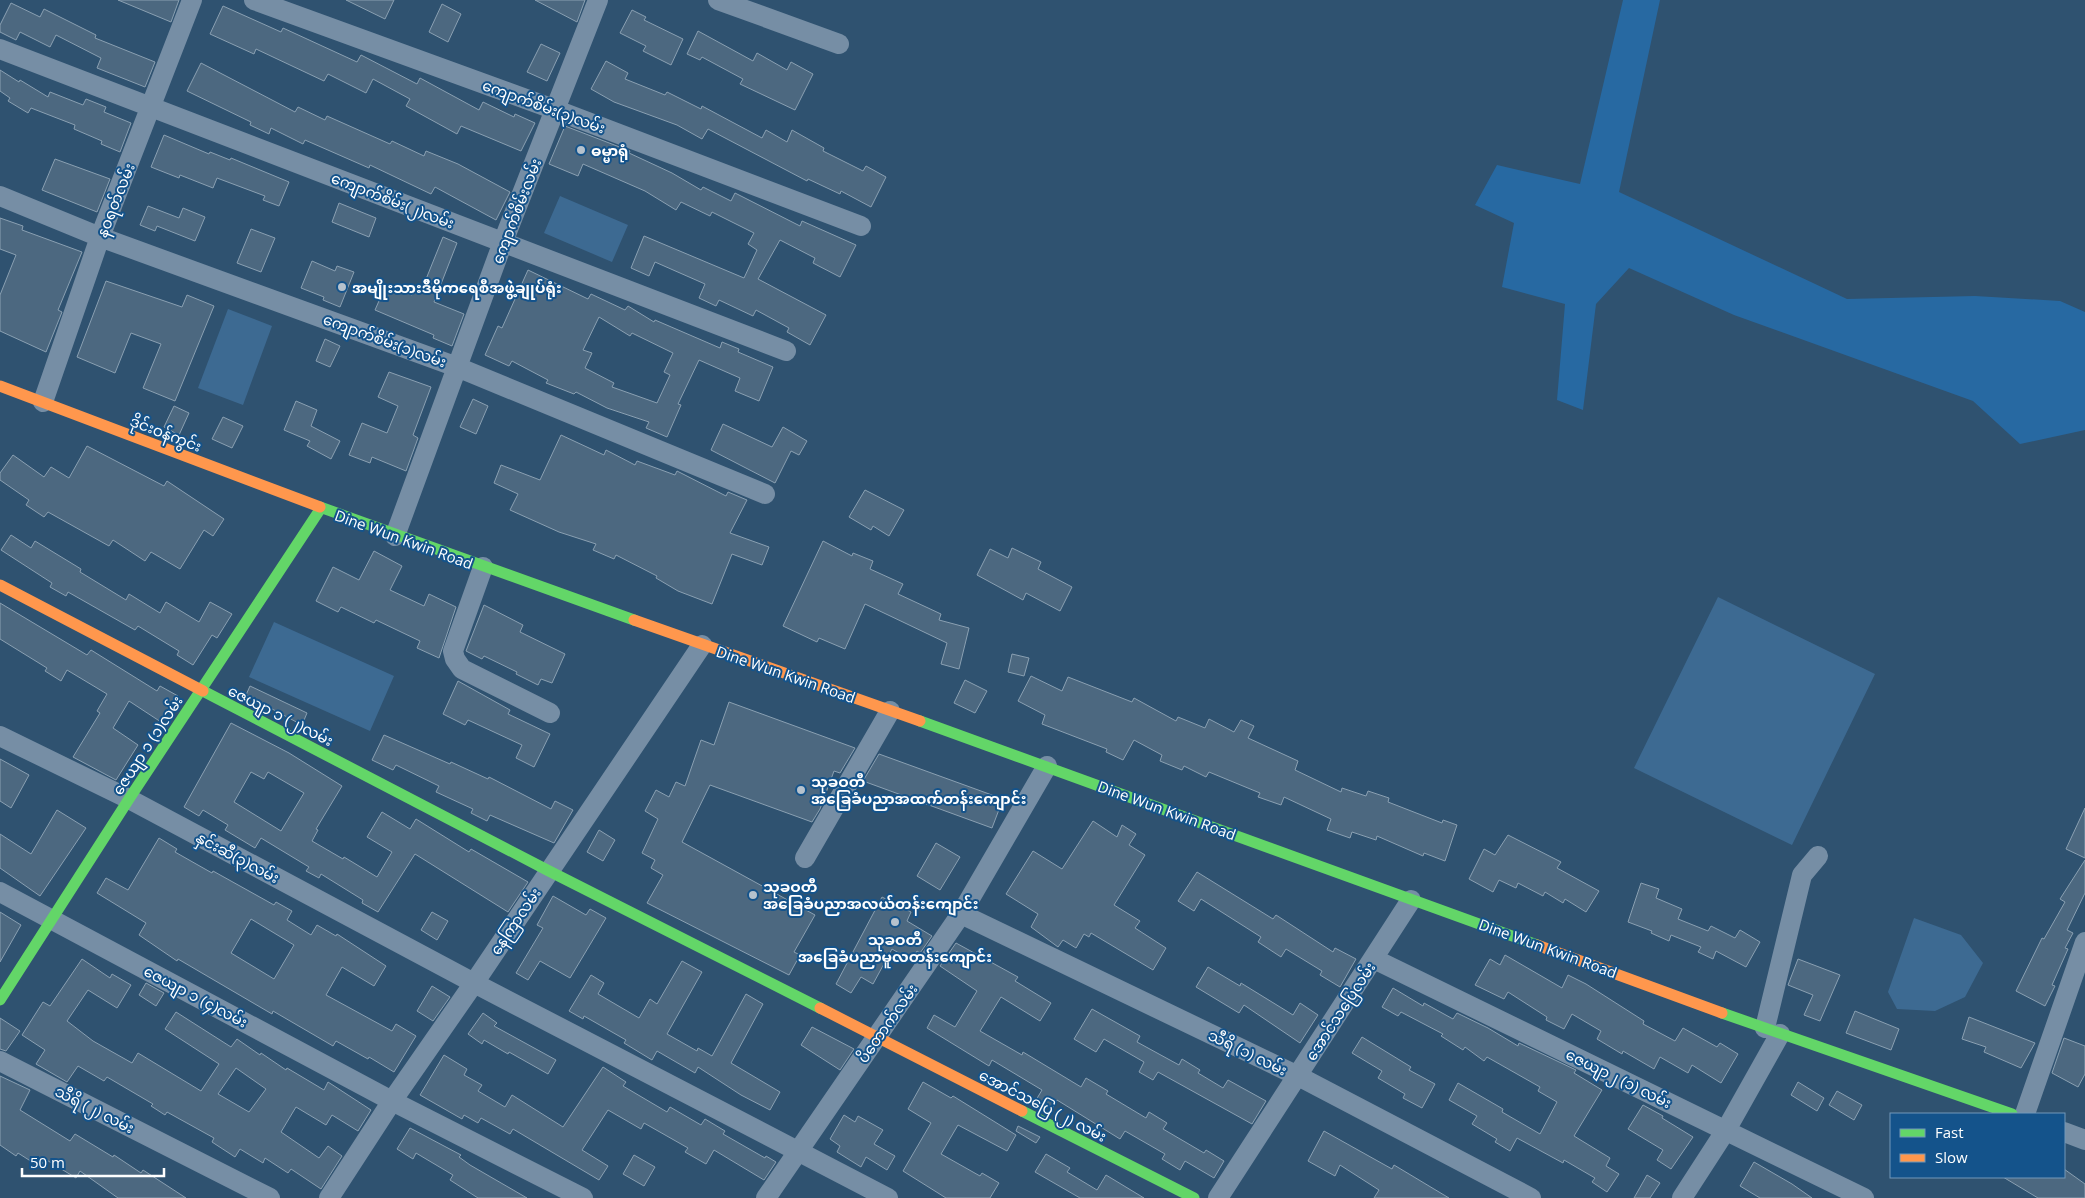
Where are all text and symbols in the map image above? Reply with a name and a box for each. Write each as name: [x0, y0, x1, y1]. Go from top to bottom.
street label: ကျောက်စိမ်း(၃)လမ်း: [479, 74, 608, 140]
place label: ဓမ္မာရုံ: [591, 140, 629, 163]
marker: ဓမ္မာရုံ: [575, 144, 587, 156]
street label: ကျောက်စိမ်းလမ်း: [487, 155, 548, 268]
street label: နဝရတ်လမ်း: [91, 160, 142, 241]
street label: ကျောက်စိမ်း(၂)လမ်း: [328, 167, 457, 235]
place label: အမျိုးသားဒိီမိုကရေစီအဖွဲ့ချုပ်ရုံး: [352, 277, 562, 300]
marker: အမျိုးသားဒိီမိုကရေစီအဖွဲ့ချုပ်ရုံး: [336, 281, 348, 293]
street label: ကျောက်စိမ်း(၁)လမ်း: [320, 308, 449, 374]
street label: ဒိုင်းဝန်ကွင်း: [126, 410, 205, 459]
street label: Dine Wun Kwin Road: [332, 505, 476, 573]
street label: Dine Wun Kwin Road: [714, 641, 858, 707]
street label: ဇေယျာ ၁ (၂)လမ်း: [224, 680, 337, 753]
street label: ဇေယျာ ၁ (၁)လမ်း: [107, 691, 189, 800]
place label: သုခဝတီ အခြေခံပညာအထက်တန်းကျောင်း: [811, 771, 1026, 811]
street label: Dine Wun Kwin Road: [1095, 776, 1239, 844]
marker: သုခဝတီ အခြေခံပညာအထက်တန်းကျောင်း: [795, 784, 807, 796]
street label: နှင်းဆီ(၃)လမ်း: [191, 827, 283, 890]
place label: သုခဝတီ အခြေခံပညာအလယ်တန်းကျောင်း: [763, 876, 978, 916]
street label: နေကြာလမ်း: [485, 883, 547, 960]
marker: သုခဝတီ အခြေခံပညာအလယ်တန်းကျောင်း: [747, 889, 759, 901]
street label: Dine Wun Kwin Road: [1476, 914, 1620, 982]
marker: သုခဝတီ အခြေခံပညာမူလတန်းကျောင်း: [889, 916, 901, 928]
place label: သုခဝတီ အခြေခံပညာမူလတန်းကျောင်း: [798, 929, 992, 969]
street label: အောင်သပြေလမ်း: [1301, 958, 1382, 1066]
street label: ဇေယျာ ၁ (၄)လမ်း: [139, 960, 251, 1034]
street label: ပိတောက်လမ်း: [852, 980, 922, 1066]
street label: သီရိ (၁) လမ်း: [1204, 1024, 1291, 1082]
street label: ဇေယျာ၂ (၁) လမ်း: [1561, 1044, 1675, 1115]
street label: အောင်သပြေ (၂) လမ်း: [974, 1064, 1110, 1149]
street label: သီရိ (၂) လမ်း: [51, 1081, 138, 1140]
legend: [1890, 1113, 2065, 1178]
text: Fast: [1935, 1122, 1964, 1142]
scale bar: [22, 1146, 165, 1178]
text: Slow: [1935, 1147, 1968, 1167]
text: 50 m: [30, 1152, 65, 1172]

